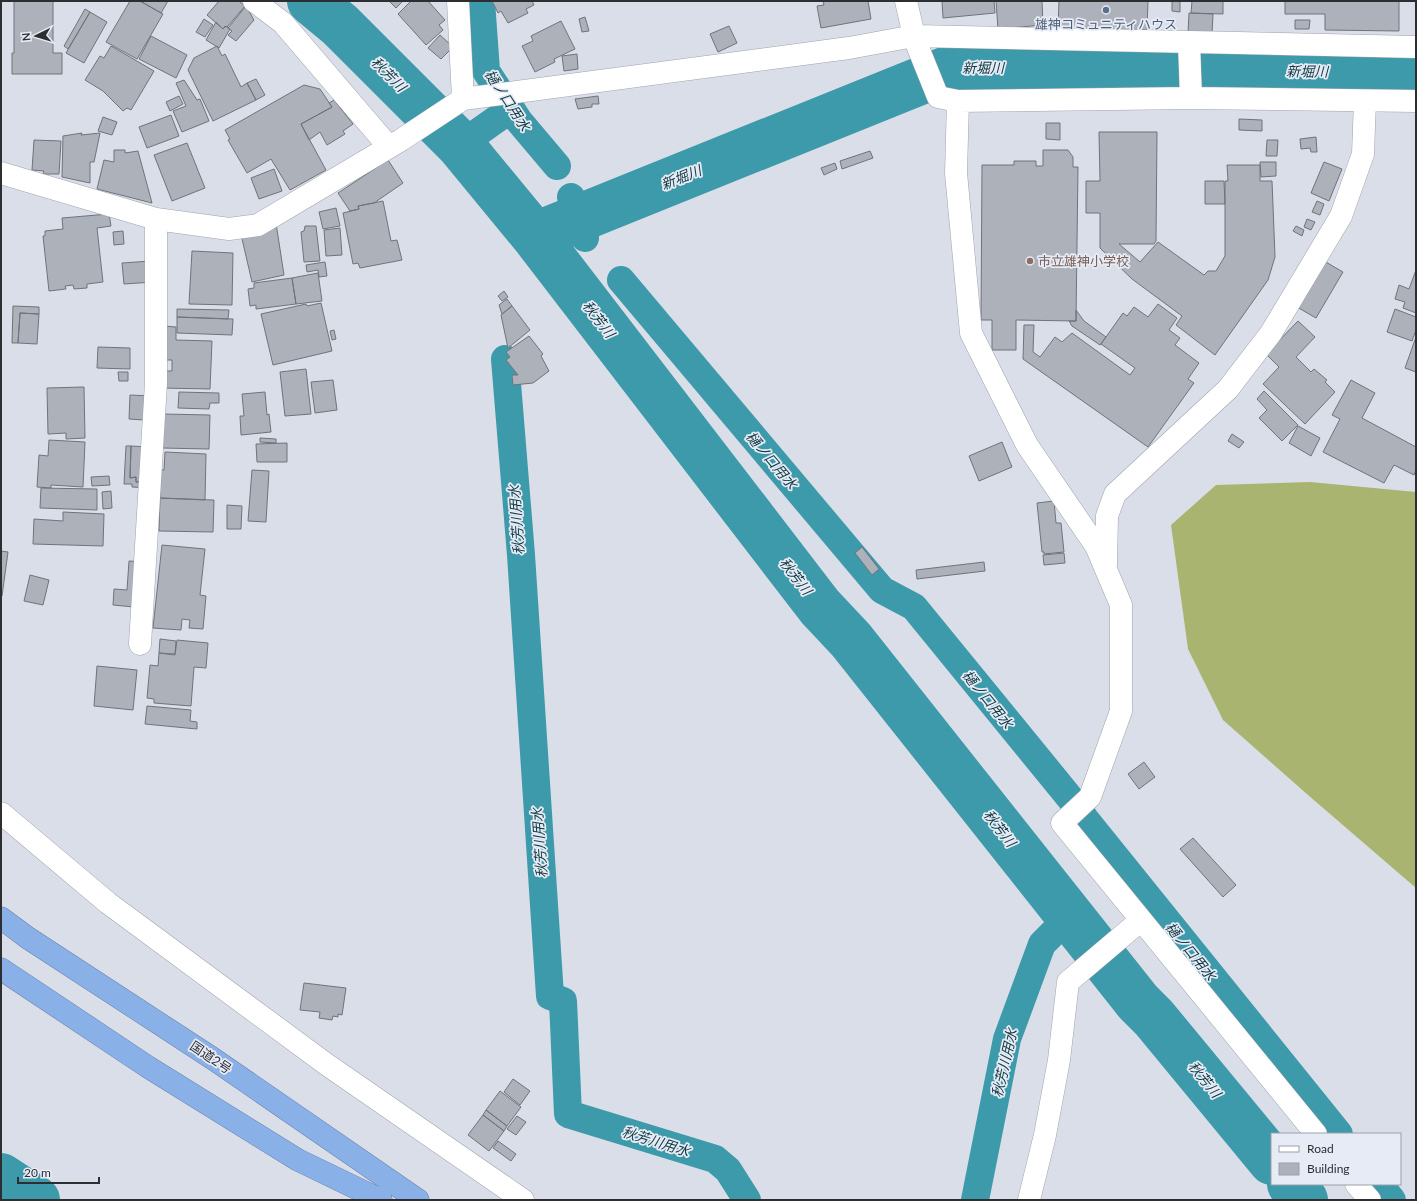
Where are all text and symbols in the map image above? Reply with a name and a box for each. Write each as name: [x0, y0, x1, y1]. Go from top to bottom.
marker: 雄神コミュニティハウス: [1101, 5, 1111, 15]
north arrow: [16, 16, 56, 56]
place label: 雄神コミュニティハウス: [1035, 16, 1177, 32]
text: N: [19, 32, 32, 42]
water label: 秋芳川: [368, 53, 411, 96]
water label: 新堀川: [962, 59, 1006, 76]
water label: 新堀川: [1286, 62, 1330, 80]
water label: 樋ノ口用水: [482, 66, 535, 136]
water label: 新堀川: [658, 161, 706, 193]
place label: 市立雄神小学校: [1038, 253, 1129, 269]
marker: 市立雄神小学校: [1025, 256, 1035, 266]
water label: 秋芳川: [579, 297, 620, 342]
water label: 樋ノ口用水: [743, 428, 802, 494]
water label: 秋芳川用水: [505, 482, 527, 556]
water label: 秋芳川: [776, 554, 817, 599]
water label: 樋ノ口用水: [959, 666, 1018, 733]
water label: 秋芳川用水: [528, 805, 550, 879]
water label: 秋芳川: [980, 806, 1021, 851]
water label: 樋ノ口用水: [1162, 918, 1221, 985]
water label: 秋芳川用水: [988, 1025, 1021, 1099]
street label: 国道2号: [187, 1037, 235, 1077]
water label: 秋芳川: [1185, 1057, 1226, 1102]
water label: 秋芳川用水: [620, 1123, 694, 1160]
legend: [1271, 1133, 1401, 1185]
text: Road: [1307, 1141, 1334, 1156]
scale bar: [18, 1159, 99, 1185]
text: Building: [1307, 1161, 1350, 1176]
text: 20 m: [24, 1165, 51, 1180]

